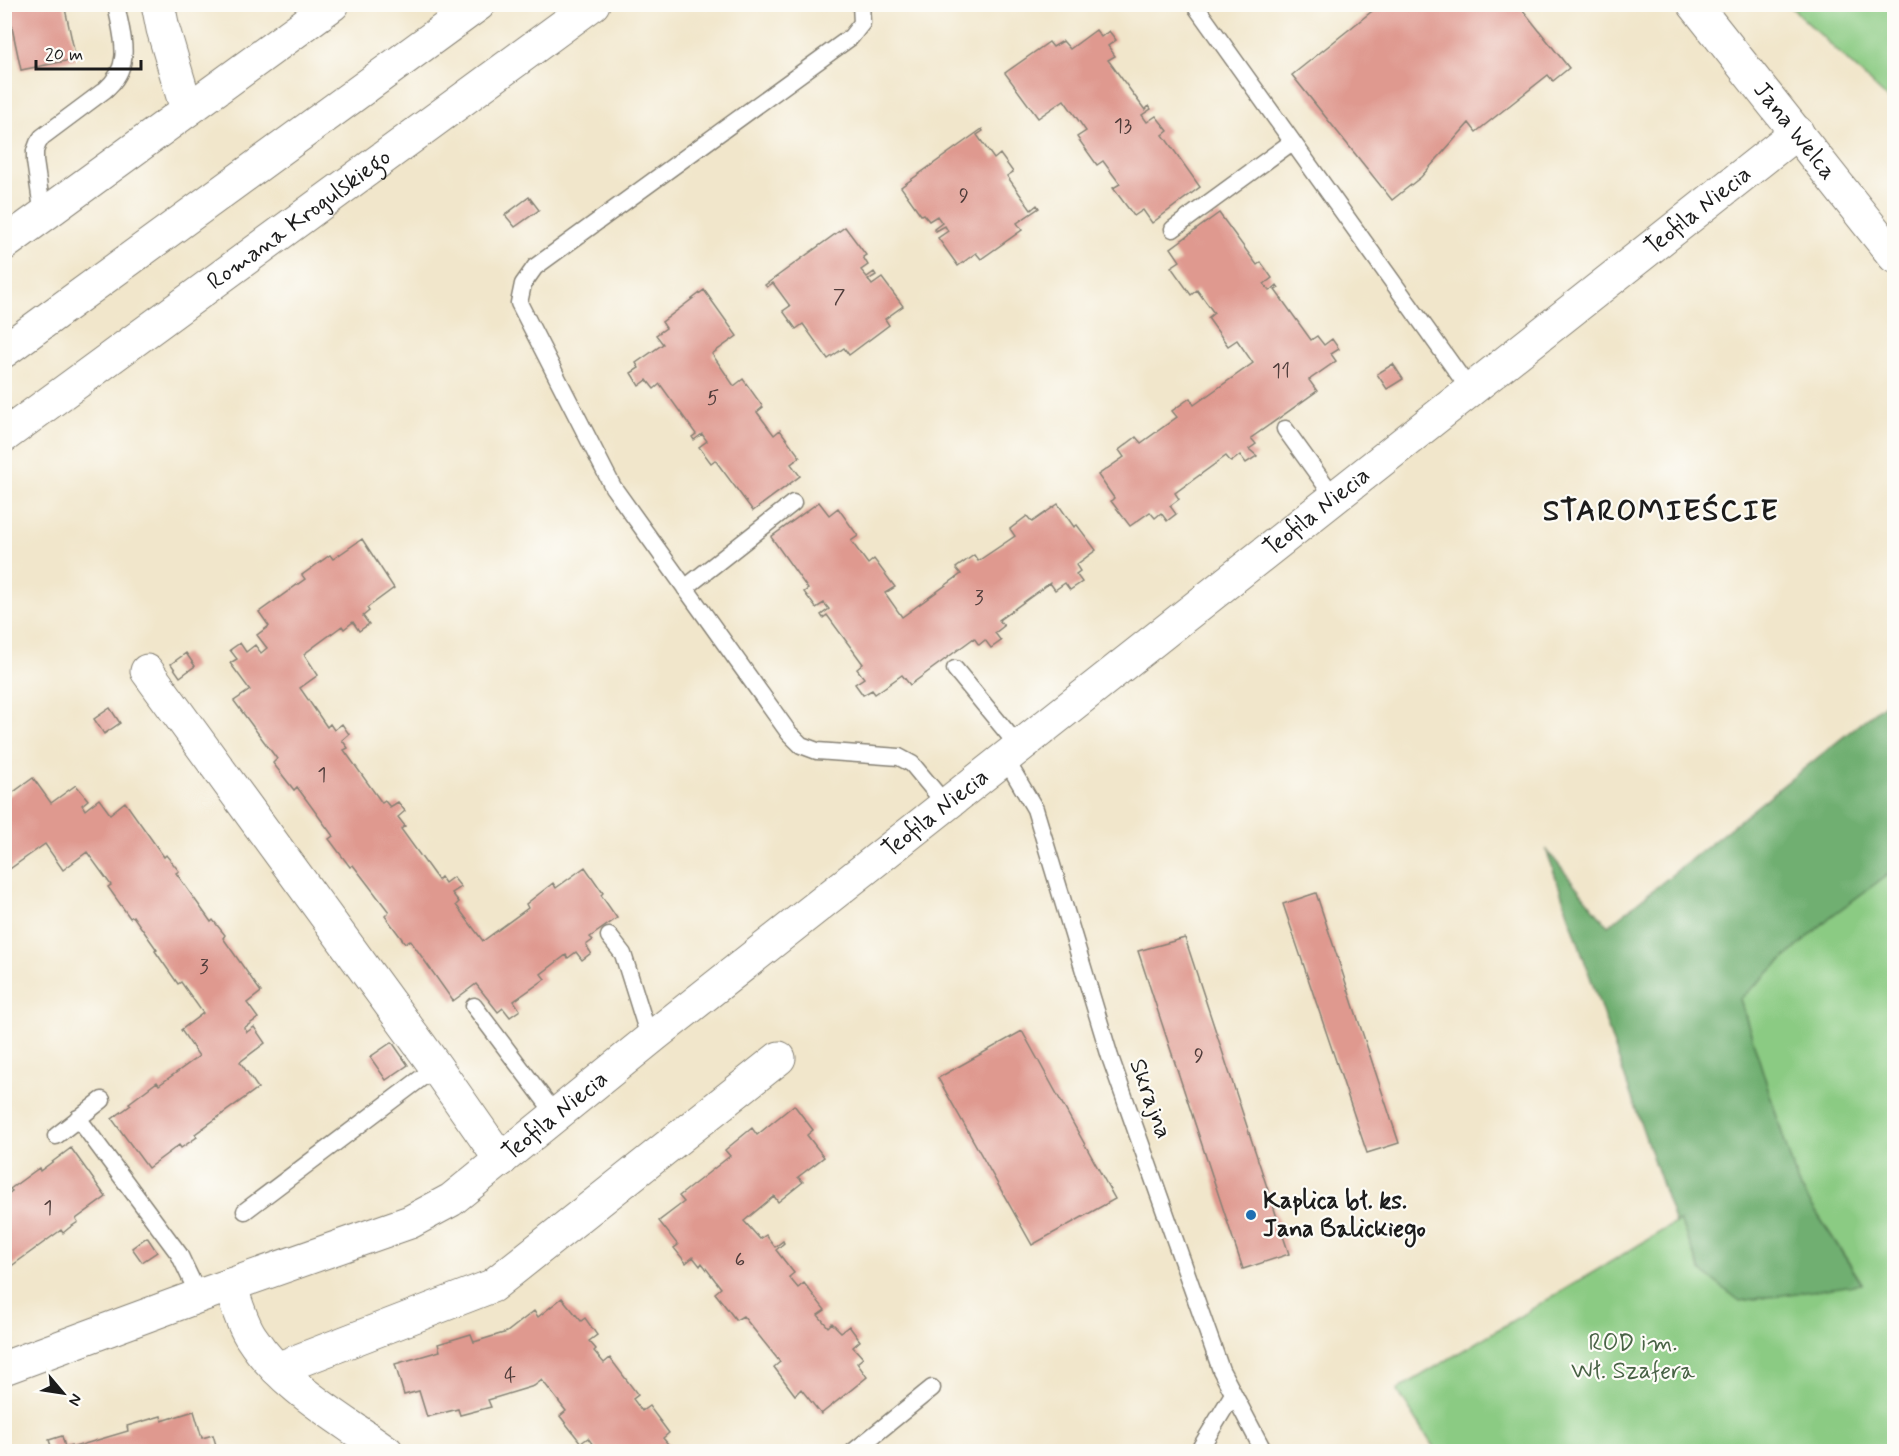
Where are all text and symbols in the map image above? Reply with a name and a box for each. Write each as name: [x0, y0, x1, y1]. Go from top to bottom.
scale bar: [36, 33, 141, 71]
text: 20 m: [45, 43, 83, 67]
street label: Jana Welca: [1746, 75, 1843, 186]
house number: 13: [1114, 112, 1132, 140]
street label: Romana Krogulskiego: [201, 142, 397, 297]
street label: Teofila Niecia: [1638, 158, 1758, 262]
house number: 9: [959, 182, 969, 210]
house number: 7: [833, 283, 846, 311]
house number: 11: [1272, 357, 1290, 385]
house number: 5: [707, 384, 719, 412]
street label: Teofila Niecia: [1257, 460, 1376, 564]
district label: STAROMIEŚCIE: [1543, 492, 1779, 531]
house number: 3: [974, 584, 984, 612]
house number: 1: [317, 761, 327, 789]
street label: Teofila Niecia: [876, 761, 995, 865]
house number: 3: [199, 953, 209, 981]
house number: 9: [1194, 1042, 1204, 1070]
street label: Skrajna: [1121, 1055, 1179, 1143]
street label: Teofila Niecia: [496, 1063, 615, 1168]
place label: Kaplica bł. ks. Jana Balickiego: [1263, 1186, 1426, 1248]
house number: 1: [43, 1194, 53, 1222]
marker: Kaplica bł. ks. Jana Balickiego: [1244, 1208, 1258, 1222]
house number: 6: [735, 1246, 745, 1274]
park label: ROD im. Wł. Szafera: [1571, 1328, 1696, 1387]
house number: 4: [504, 1362, 516, 1390]
north arrow: [33, 1363, 93, 1423]
text: N: [63, 1390, 87, 1409]

